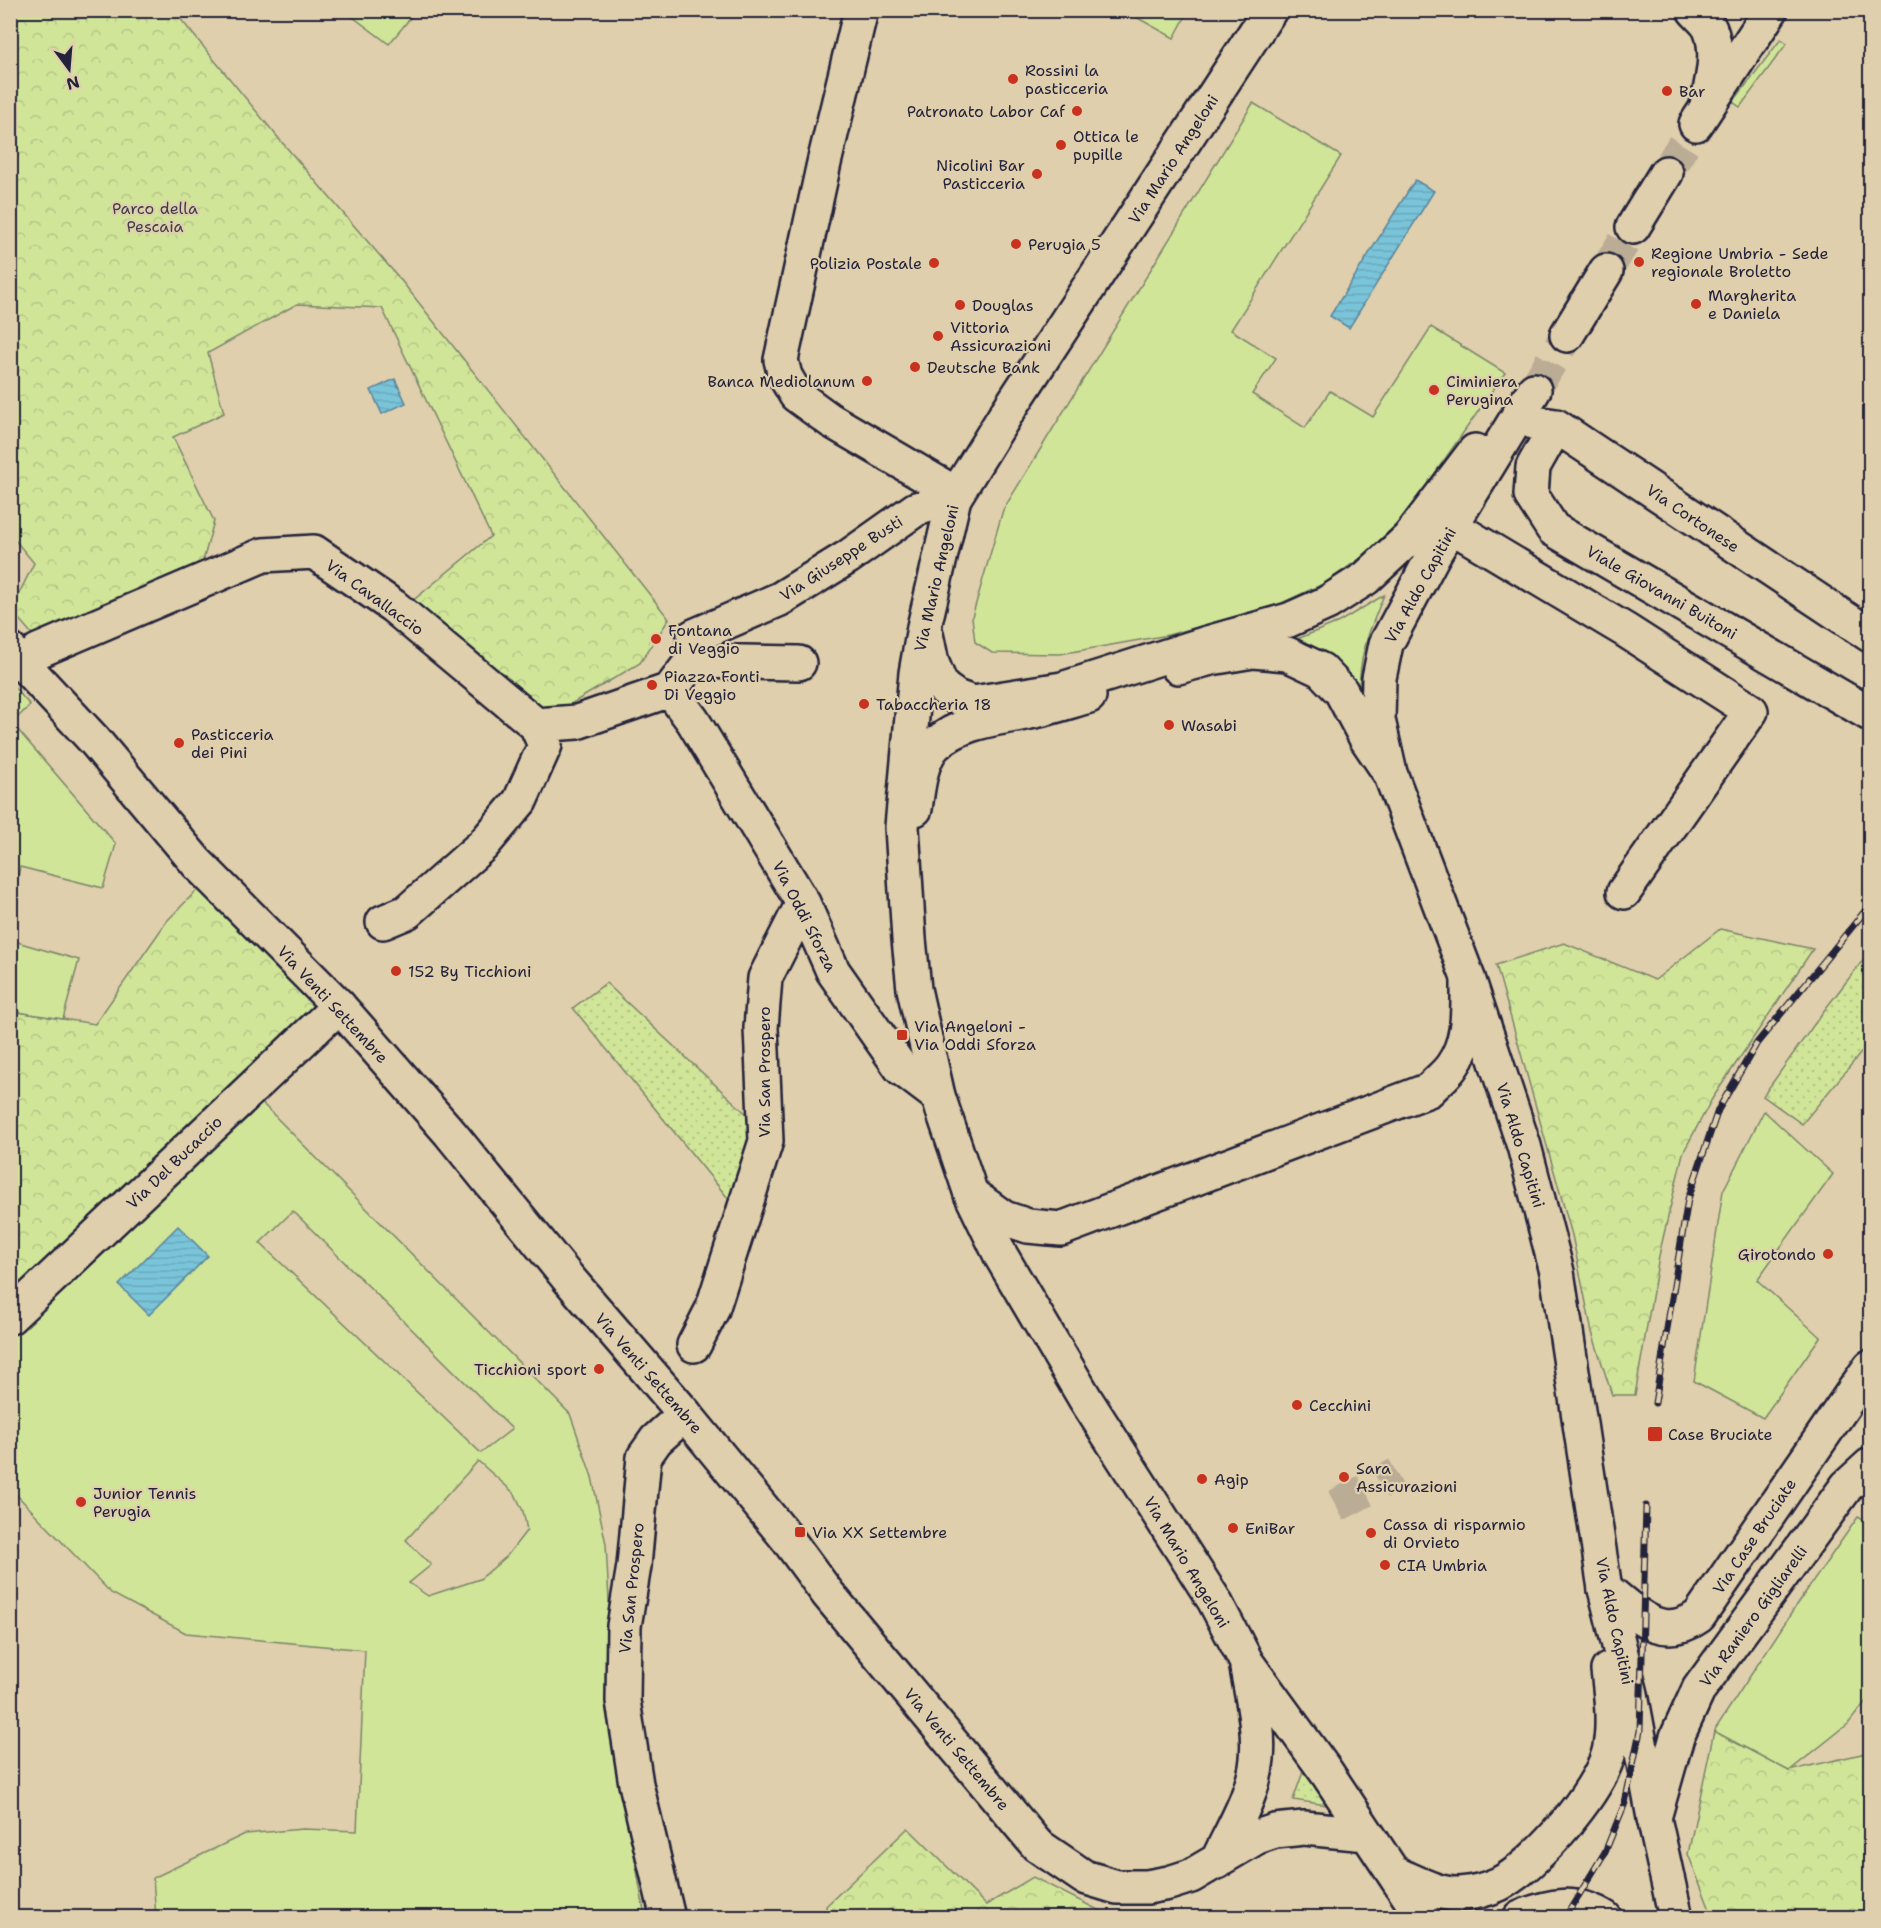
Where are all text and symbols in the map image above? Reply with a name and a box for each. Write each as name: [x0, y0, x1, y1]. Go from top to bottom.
north arrow: [39, 39, 99, 99]
place label: Rossini la pasticceria: [1025, 60, 1108, 99]
text: N: [64, 71, 82, 95]
marker: Rossini la pasticceria: [1006, 72, 1020, 86]
place label: Bar: [1679, 81, 1706, 102]
marker: Bar: [1660, 84, 1674, 98]
street label: Via Mario Angeloni: [1124, 91, 1223, 228]
place label: Patronato Labor Caf: [907, 101, 1066, 122]
marker: Patronato Labor Caf: [1070, 104, 1084, 118]
place label: Ottica le pupille: [1073, 126, 1139, 165]
marker: Ottica le pupille: [1054, 138, 1068, 152]
place label: Nicolini Bar Pasticceria: [936, 155, 1025, 194]
marker: Nicolini Bar Pasticceria: [1030, 167, 1044, 181]
park label: Parco della Pescaia: [112, 198, 198, 237]
place label: Perugia 5: [1028, 234, 1101, 255]
marker: Perugia 5: [1009, 237, 1023, 251]
place label: Regione Umbria - Sede regionale Broletto: [1651, 243, 1829, 282]
place label: Polizia Postale: [810, 253, 922, 274]
marker: Regione Umbria - Sede regionale Broletto: [1632, 255, 1646, 269]
marker: Polizia Postale: [927, 256, 941, 270]
place label: Margherita e Daniela: [1708, 285, 1796, 324]
place label: Douglas: [972, 295, 1034, 316]
marker: Margherita e Daniela: [1689, 297, 1703, 311]
marker: Douglas: [953, 298, 967, 312]
place label: Vittoria Assicurazioni: [950, 317, 1051, 356]
marker: Vittoria Assicurazioni: [931, 329, 945, 343]
place label: Deutsche Bank: [927, 357, 1040, 378]
marker: Deutsche Bank: [908, 360, 922, 374]
place label: Banca Mediolanum: [707, 371, 855, 392]
place label: Ciminiera Perugina: [1446, 371, 1517, 410]
marker: Banca Mediolanum: [860, 374, 874, 388]
marker: Ciminiera Perugina: [1427, 383, 1441, 397]
street label: Via Cortonese: [1642, 480, 1743, 557]
street label: Via Mario Angeloni: [909, 503, 964, 654]
street label: Via Giuseppe Busti: [776, 511, 907, 606]
street label: Via Aldo Capitini: [1380, 523, 1461, 647]
street label: Viale Giovanni Buitoni: [1583, 541, 1741, 644]
street label: Via Cavallaccio: [321, 555, 428, 640]
place label: Fontana di Veggio: [668, 620, 740, 659]
marker: Fontana di Veggio: [649, 632, 663, 646]
place label: Piazza Fonti Di Veggio: [664, 666, 760, 705]
marker: Piazza Fonti Di Veggio: [645, 678, 659, 692]
place label: Tabaccheria 18: [876, 694, 991, 715]
marker: Tabaccheria 18: [857, 697, 871, 711]
place label: Wasabi: [1181, 715, 1237, 736]
marker: Wasabi: [1162, 718, 1176, 732]
place label: Pasticceria dei Pini: [191, 724, 274, 763]
marker: Pasticceria dei Pini: [172, 736, 186, 750]
street label: Via Oddi Sforza: [768, 857, 842, 975]
street label: Via Venti Settembre: [273, 941, 393, 1068]
place label: 152 By Ticchioni: [408, 961, 532, 982]
marker: 152 By Ticchioni: [389, 964, 403, 978]
street label: Via San Prospero: [754, 1006, 775, 1138]
place label: Via Angeloni - Via Oddi Sforza: [914, 1016, 1036, 1055]
marker: Via Angeloni - Via Oddi Sforza: [895, 1028, 909, 1042]
street label: Via Aldo Capitini: [1492, 1080, 1550, 1210]
street label: Via Del Bucaccio: [122, 1111, 227, 1214]
place label: Girotondo: [1738, 1244, 1816, 1265]
marker: Girotondo: [1821, 1247, 1835, 1261]
street label: Via Venti Settembre: [590, 1308, 707, 1438]
place label: Ticchioni sport: [474, 1359, 587, 1380]
marker: Ticchioni sport: [592, 1362, 606, 1376]
place label: Cecchini: [1309, 1395, 1371, 1416]
marker: Cecchini: [1290, 1398, 1304, 1412]
place label: Case Bruciate: [1668, 1424, 1773, 1445]
marker: Case Bruciate: [1646, 1425, 1664, 1443]
place label: Sara Assicurazioni: [1356, 1458, 1457, 1497]
place label: Agip: [1214, 1469, 1249, 1490]
marker: Sara Assicurazioni: [1337, 1470, 1351, 1484]
marker: Agip: [1195, 1472, 1209, 1486]
street label: Via Case Bruciate: [1708, 1474, 1801, 1598]
place label: Junior Tennis Perugia: [93, 1483, 197, 1522]
street label: Via Mario Angeloni: [1139, 1492, 1234, 1632]
marker: Junior Tennis Perugia: [74, 1495, 88, 1509]
place label: Cassa di risparmio di Orvieto: [1383, 1514, 1526, 1553]
place label: EniBar: [1245, 1518, 1295, 1539]
marker: EniBar: [1226, 1521, 1240, 1535]
street label: Via San Prospero: [614, 1522, 649, 1655]
place label: Via XX Settembre: [812, 1522, 947, 1543]
marker: Via XX Settembre: [793, 1525, 807, 1539]
marker: Cassa di risparmio di Orvieto: [1364, 1526, 1378, 1540]
street label: Via Raniero Gigliarelli: [1695, 1541, 1812, 1691]
place label: CIA Umbria: [1397, 1555, 1487, 1576]
street label: Via Aldo Capitini: [1591, 1556, 1638, 1687]
marker: CIA Umbria: [1378, 1558, 1392, 1572]
street label: Via Venti Settembre: [899, 1684, 1014, 1815]

